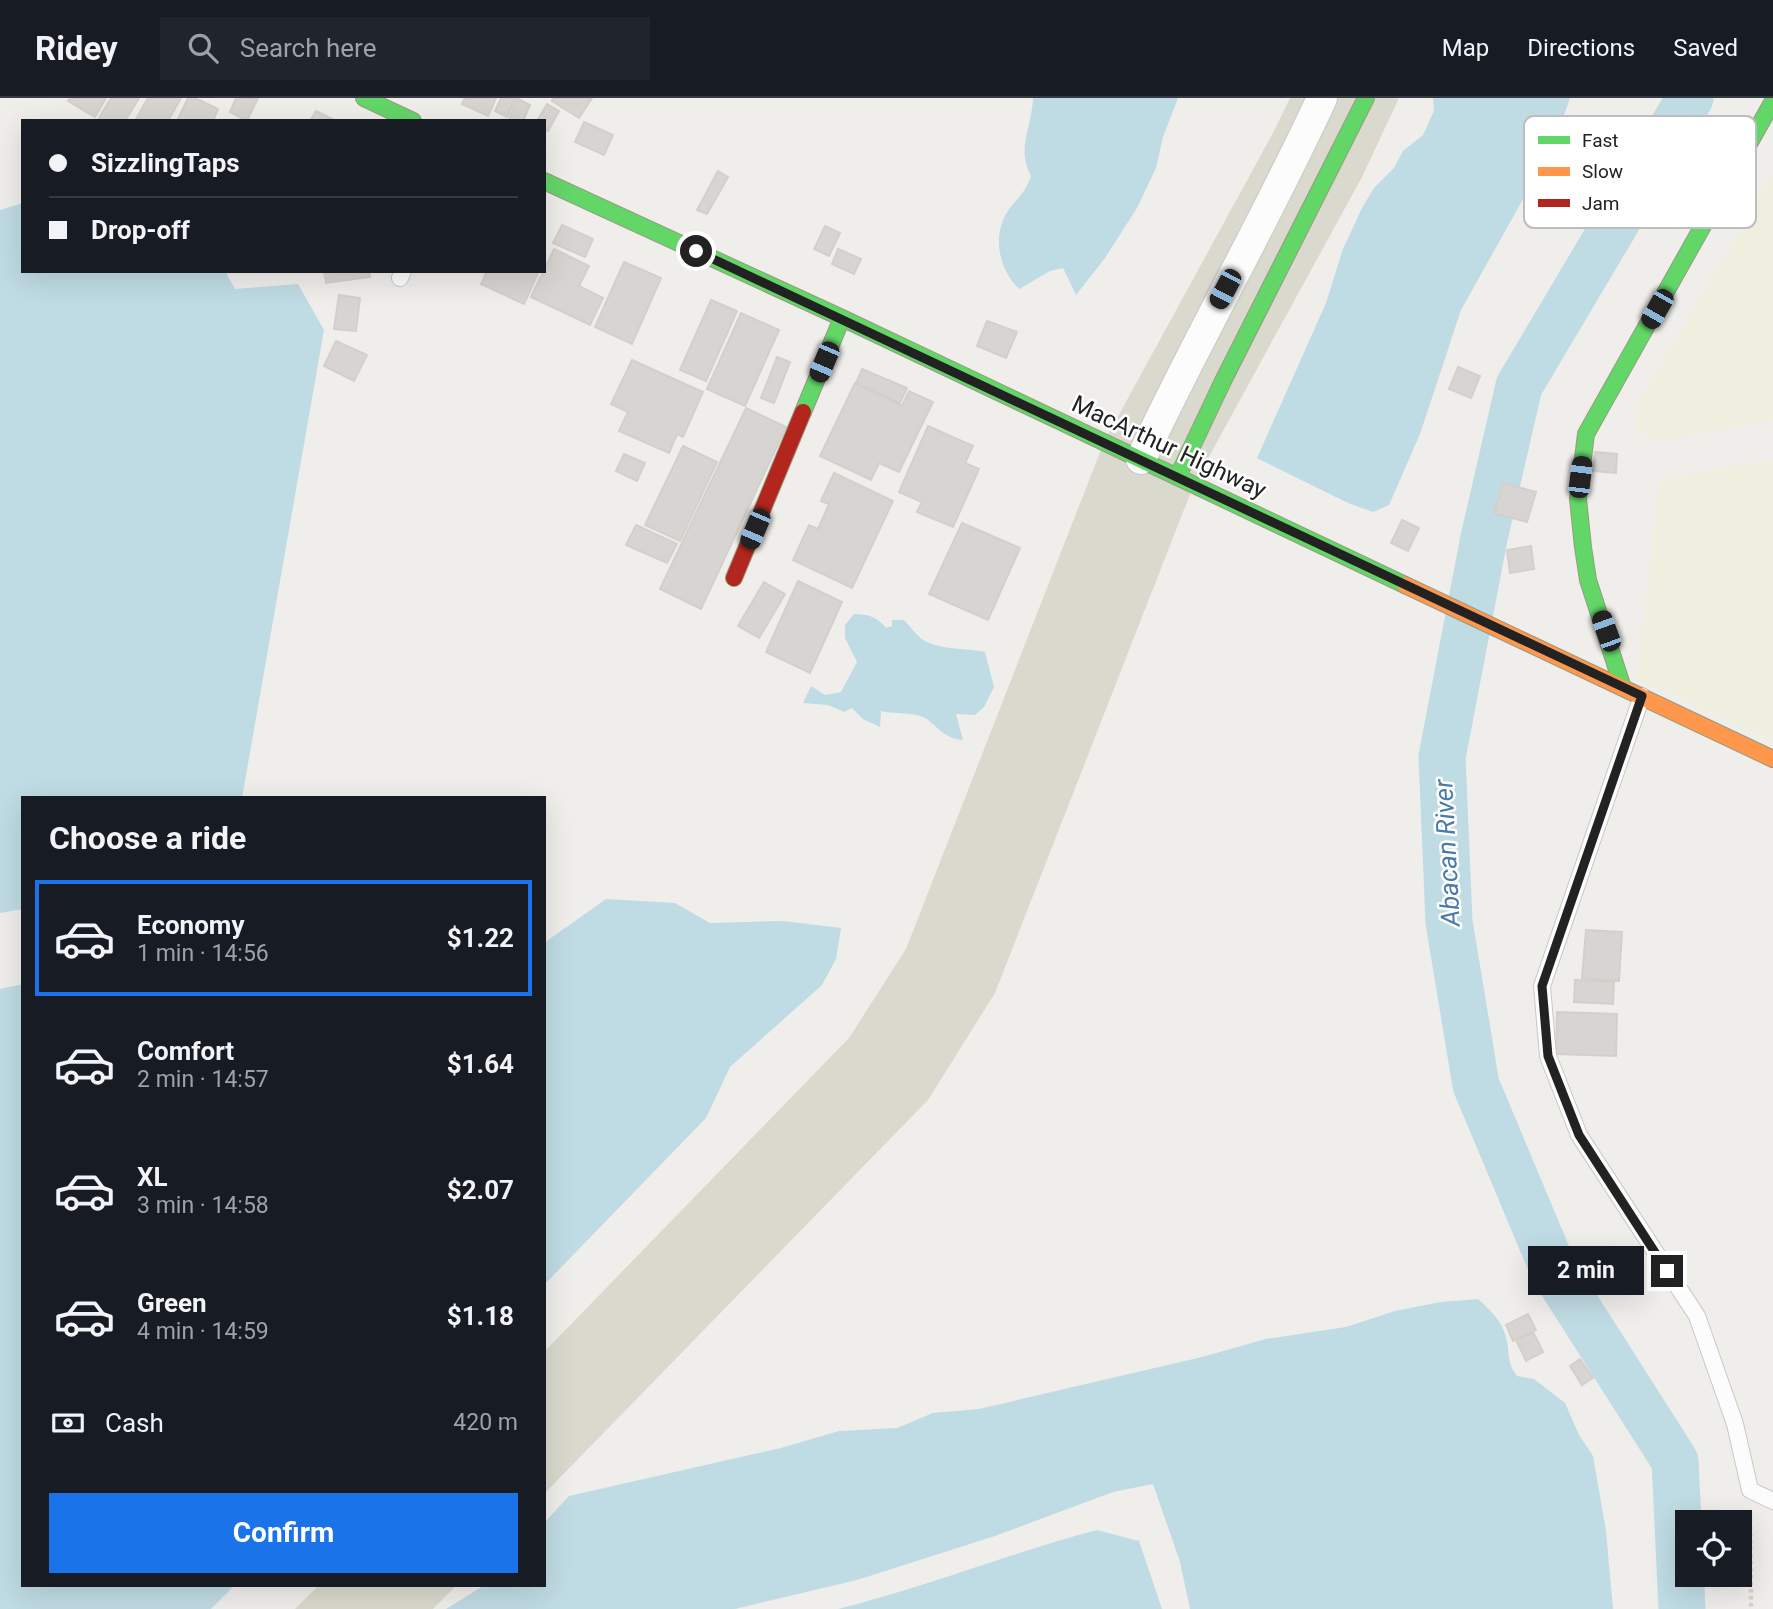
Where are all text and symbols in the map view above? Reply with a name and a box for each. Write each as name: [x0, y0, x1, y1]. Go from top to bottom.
search box: [160, 17, 650, 80]
text: Ridey: [35, 29, 118, 68]
icon: search: [184, 29, 222, 67]
text: Search here: [240, 33, 376, 63]
text: Map: [1442, 34, 1489, 62]
text: Directions: [1527, 34, 1635, 62]
text: Saved: [1673, 34, 1738, 62]
legend: [1524, 116, 1756, 228]
text: Fast: [1582, 129, 1619, 152]
text: SizzlingTaps: [91, 148, 240, 178]
text: Slow: [1582, 160, 1623, 183]
text: Jam: [1582, 192, 1619, 215]
text: Drop-off: [91, 215, 190, 245]
route start: [680, 235, 712, 267]
car: [1206, 266, 1245, 312]
car: [1638, 286, 1677, 332]
car: [807, 339, 842, 385]
street label: MacArthur Highway: [1067, 390, 1271, 505]
car: [1568, 455, 1593, 499]
car: [738, 506, 773, 552]
car: [1589, 608, 1624, 654]
water label: Abacan River: [1428, 777, 1466, 929]
text: Choose a ride: [49, 819, 246, 857]
icon: car: [53, 907, 116, 970]
text: Economy: [137, 910, 244, 940]
text: $1.22: [447, 923, 514, 953]
text: 1 min · 14:56: [137, 940, 269, 967]
icon: car: [53, 1033, 116, 1096]
text: Comfort: [137, 1036, 234, 1066]
text: $1.64: [447, 1049, 514, 1079]
text: 2 min · 14:57: [137, 1066, 269, 1093]
icon: car: [53, 1159, 116, 1222]
text: XL: [137, 1162, 168, 1192]
text: $2.07: [447, 1175, 514, 1205]
text: 3 min · 14:58: [137, 1192, 269, 1219]
callout: 2 min: [1527, 1246, 1642, 1296]
route end: [1651, 1255, 1683, 1287]
text: 2 min: [1557, 1257, 1615, 1284]
icon: car: [53, 1285, 116, 1348]
text: Green: [137, 1288, 207, 1318]
text: $1.18: [447, 1301, 514, 1331]
text: 4 min · 14:59: [137, 1318, 269, 1345]
icon: cash: [49, 1404, 87, 1442]
text: Cash: [105, 1408, 164, 1438]
text: 420 m: [453, 1409, 518, 1436]
button: Confirm: [49, 1493, 518, 1573]
map controls: [1675, 1510, 1752, 1587]
button: locate: [1675, 1510, 1752, 1587]

